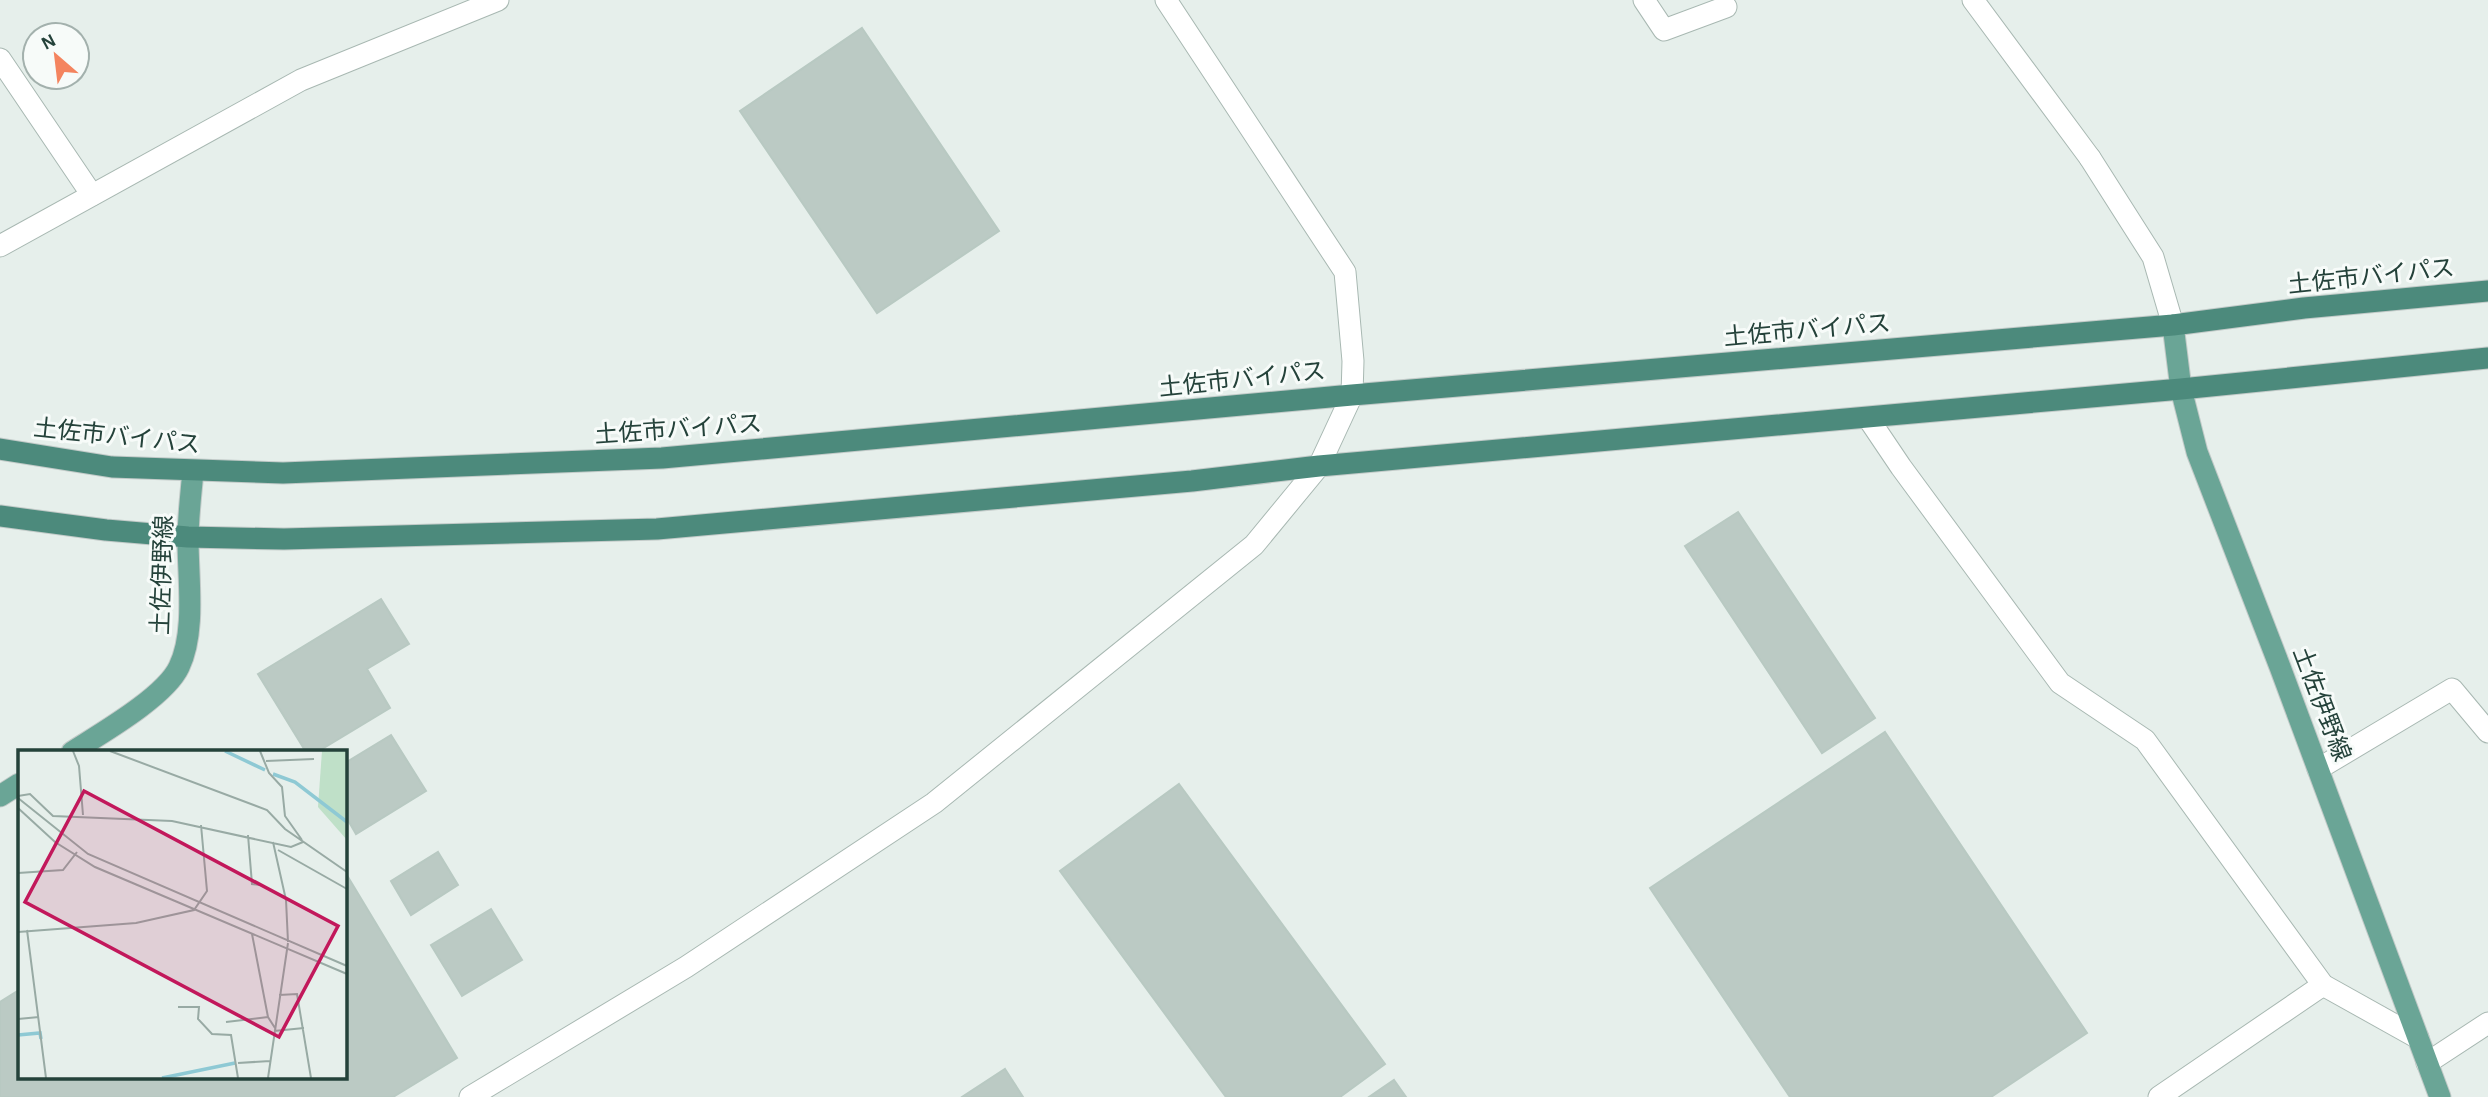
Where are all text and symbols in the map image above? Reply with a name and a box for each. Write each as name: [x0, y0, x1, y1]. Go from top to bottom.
north arrow: [21, 21, 91, 91]
text: N: [38, 31, 59, 54]
street label: 土佐市バイパス: [2286, 254, 2456, 298]
street label: 土佐市バイパス: [1722, 310, 1892, 350]
street label: 土佐市バイパス: [1157, 357, 1327, 401]
street label: 土佐市バイパス: [594, 410, 762, 448]
street label: 土佐市バイパス: [32, 414, 202, 458]
street label: 土佐伊野線: [147, 515, 177, 635]
street label: 土佐伊野線: [2288, 643, 2356, 765]
inset map: [18, 750, 346, 1080]

